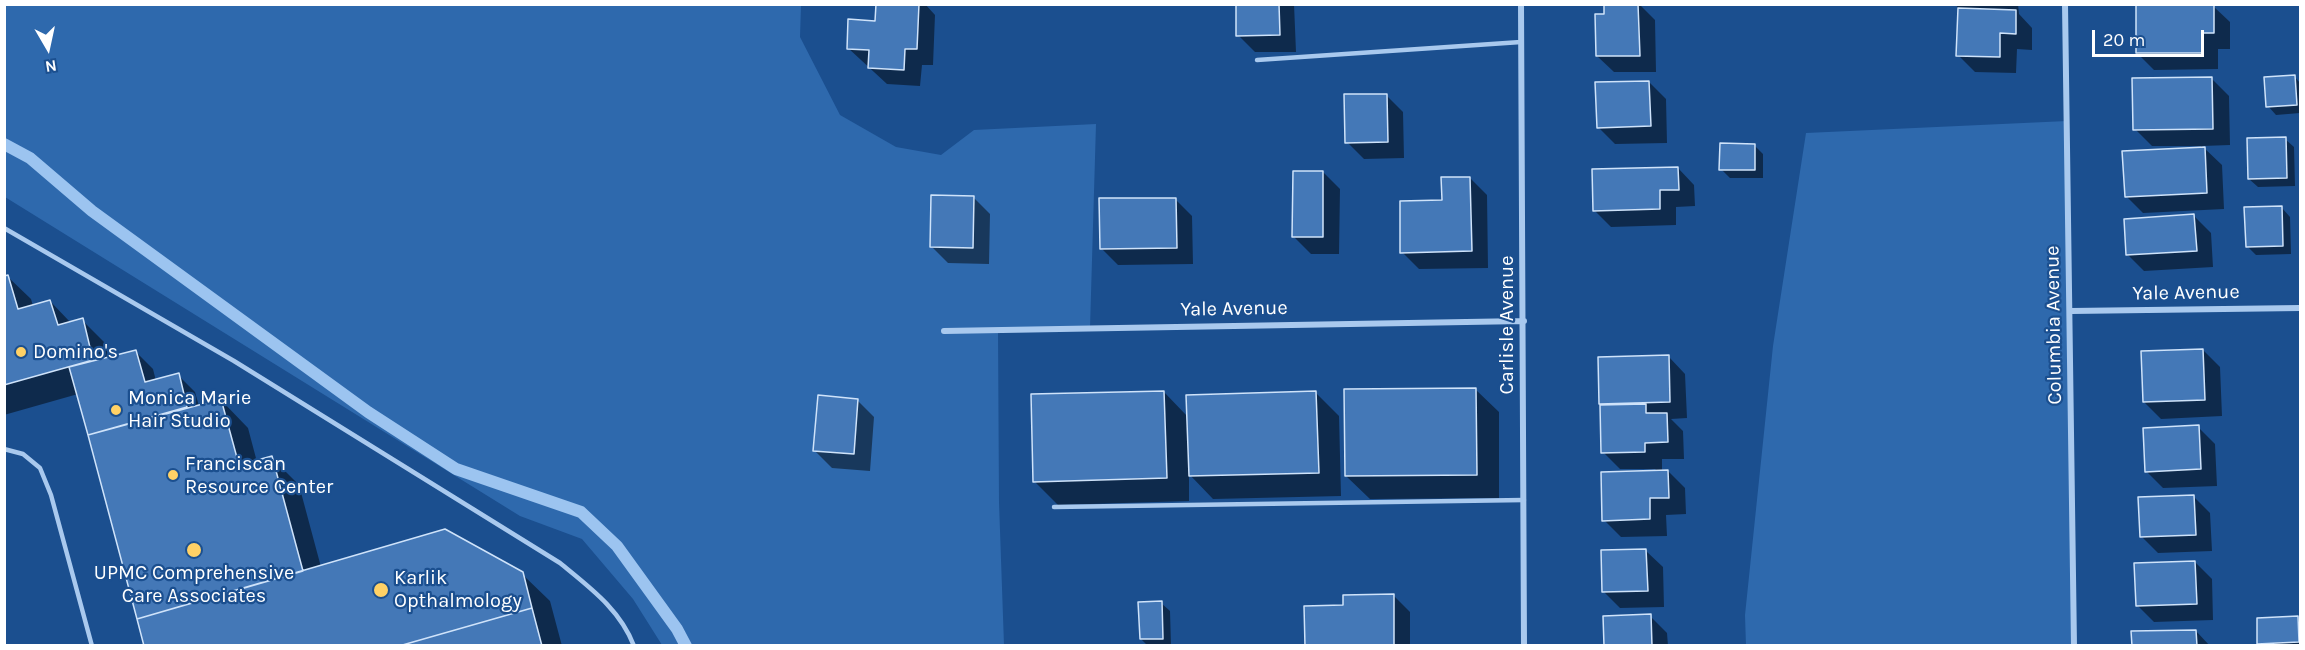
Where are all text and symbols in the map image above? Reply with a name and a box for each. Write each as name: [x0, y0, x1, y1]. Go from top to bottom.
north arrow: [18, 18, 78, 78]
scale bar: [2095, 18, 2208, 56]
text: 20 m: [2103, 29, 2145, 51]
text: N: [44, 56, 58, 77]
street label: Columbia Avenue: [2041, 245, 2067, 405]
street label: Carlisle Avenue: [1495, 255, 1519, 395]
street label: Yale Avenue: [2132, 280, 2240, 306]
street label: Yale Avenue: [1180, 296, 1288, 322]
place label: Domino's: [33, 340, 118, 364]
marker: Domino's: [14, 345, 28, 359]
place label: Monica Marie Hair Studio: [128, 386, 251, 433]
marker: Monica Marie Hair Studio: [109, 403, 123, 417]
place label: Franciscan Resource Center: [185, 452, 333, 499]
marker: Franciscan Resource Center: [166, 468, 180, 482]
marker: UPMC Comprehensive Care Associates: [185, 541, 203, 559]
place label: UPMC Comprehensive Care Associates: [94, 561, 294, 608]
place label: Karlik Opthalmology: [394, 566, 522, 613]
marker: Karlik Opthalmology: [372, 581, 390, 599]

